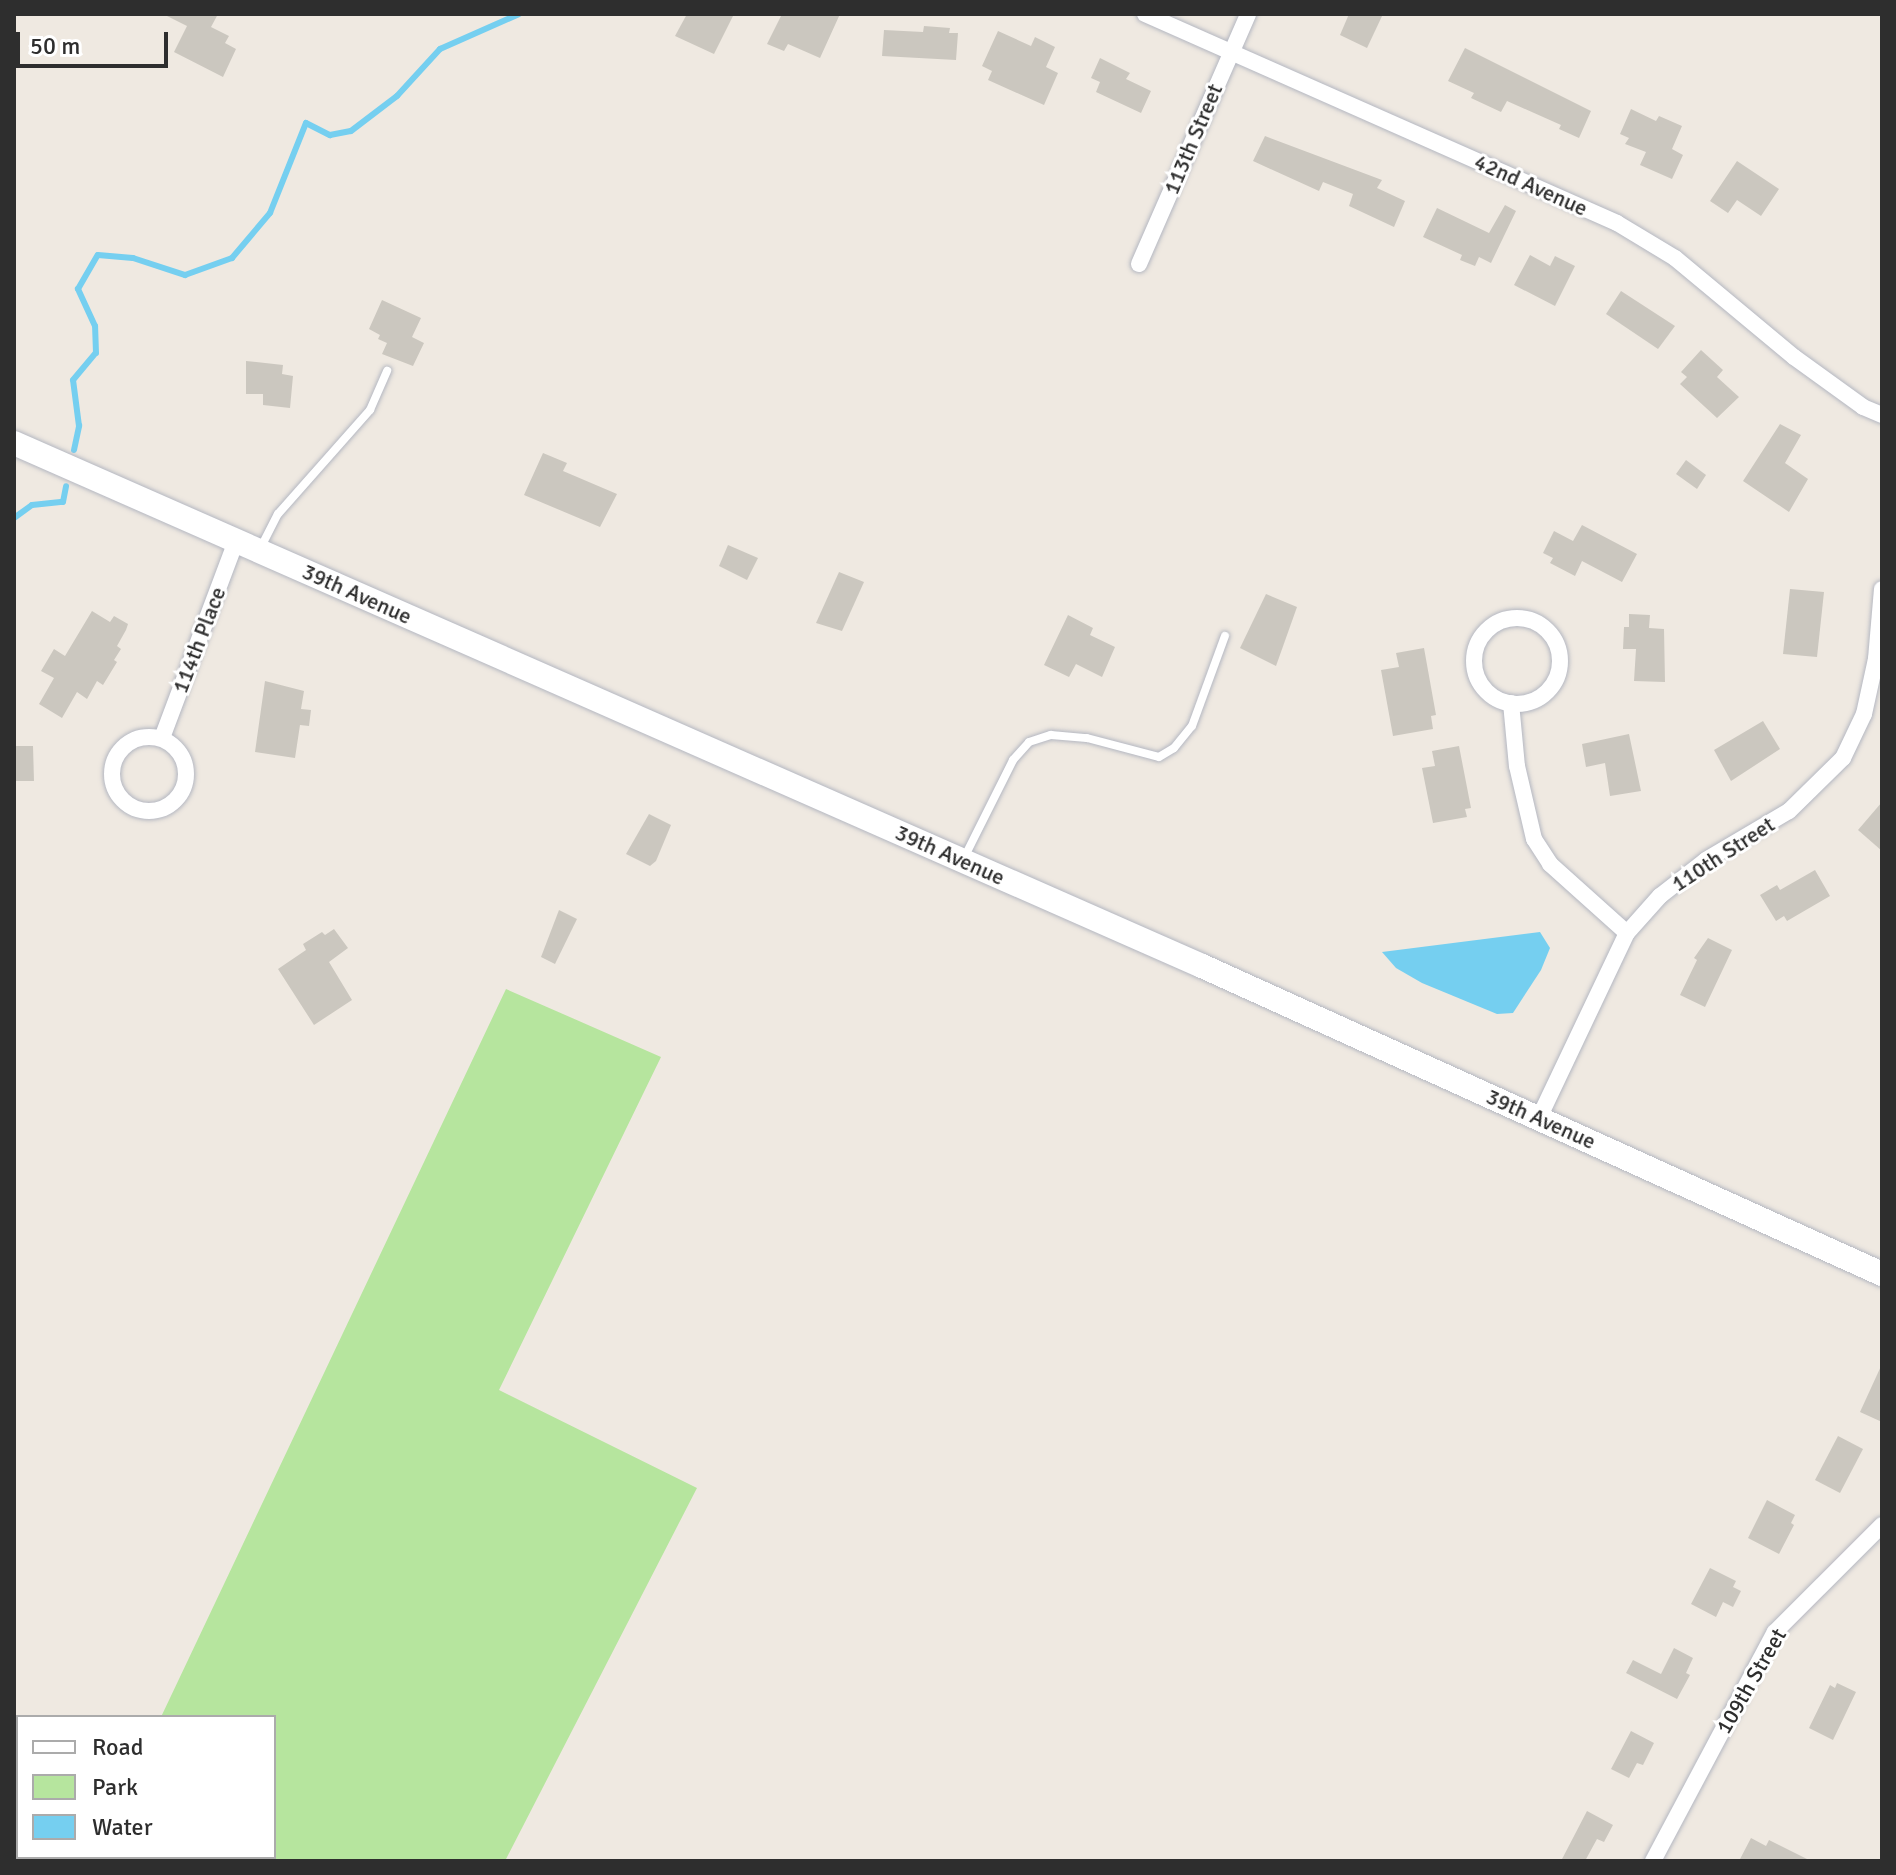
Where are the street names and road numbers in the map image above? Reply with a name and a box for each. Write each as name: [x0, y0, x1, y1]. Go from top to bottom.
street label: 113th Street: [1158, 80, 1228, 198]
street label: 42nd Avenue: [1470, 148, 1592, 222]
street label: 39th Avenue: [298, 558, 416, 630]
street label: 114th Place: [167, 583, 231, 697]
street label: 110th Street: [1667, 811, 1779, 897]
street label: 39th Avenue: [891, 819, 1009, 891]
street label: 39th Avenue: [1482, 1083, 1600, 1155]
street label: 109th Street: [1710, 1624, 1792, 1738]

